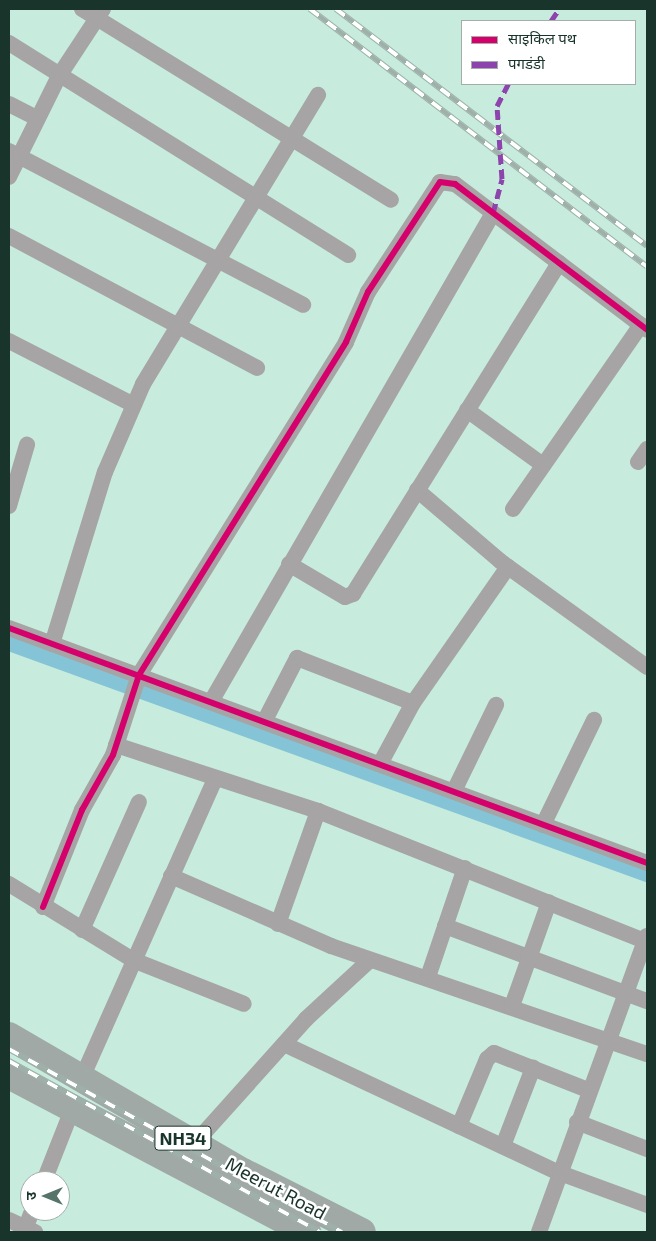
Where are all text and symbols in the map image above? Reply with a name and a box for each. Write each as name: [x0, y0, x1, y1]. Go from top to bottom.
legend: [461, 20, 636, 85]
text: साइकिल पथ: [508, 29, 576, 47]
text: पगडंडी: [508, 54, 545, 72]
road number: NH34: [154, 1122, 212, 1154]
street label: Meerut Road: [222, 1152, 330, 1224]
north arrow: [20, 1171, 70, 1221]
text: उ: [22, 1192, 39, 1200]

